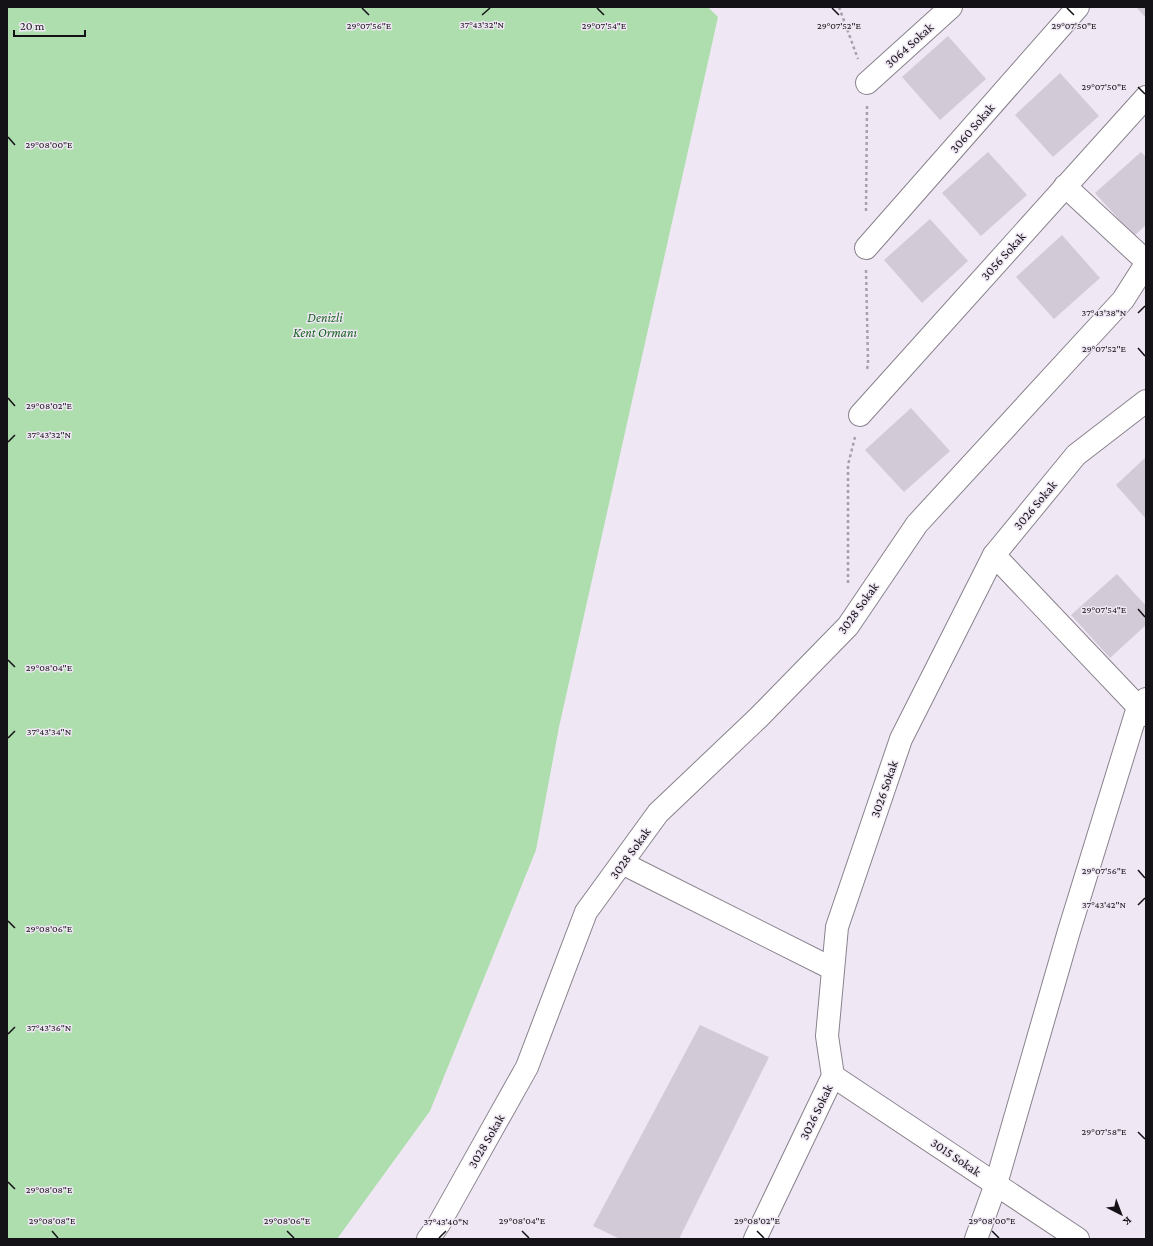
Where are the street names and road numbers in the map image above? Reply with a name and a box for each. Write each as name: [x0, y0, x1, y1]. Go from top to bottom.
street label: 3064 Sokak: [882, 19, 937, 71]
street label: 3060 Sokak: [946, 100, 998, 156]
street label: 3056 Sokak: [977, 228, 1029, 283]
street label: 3026 Sokak: [1010, 477, 1060, 533]
street label: 3028 Sokak: [834, 579, 882, 637]
street label: 3026 Sokak: [867, 758, 901, 820]
street label: 3028 Sokak: [606, 824, 654, 882]
street label: 3026 Sokak: [796, 1081, 836, 1142]
street label: 3028 Sokak: [465, 1111, 508, 1171]
street label: 3015 Sokak: [928, 1135, 985, 1180]

